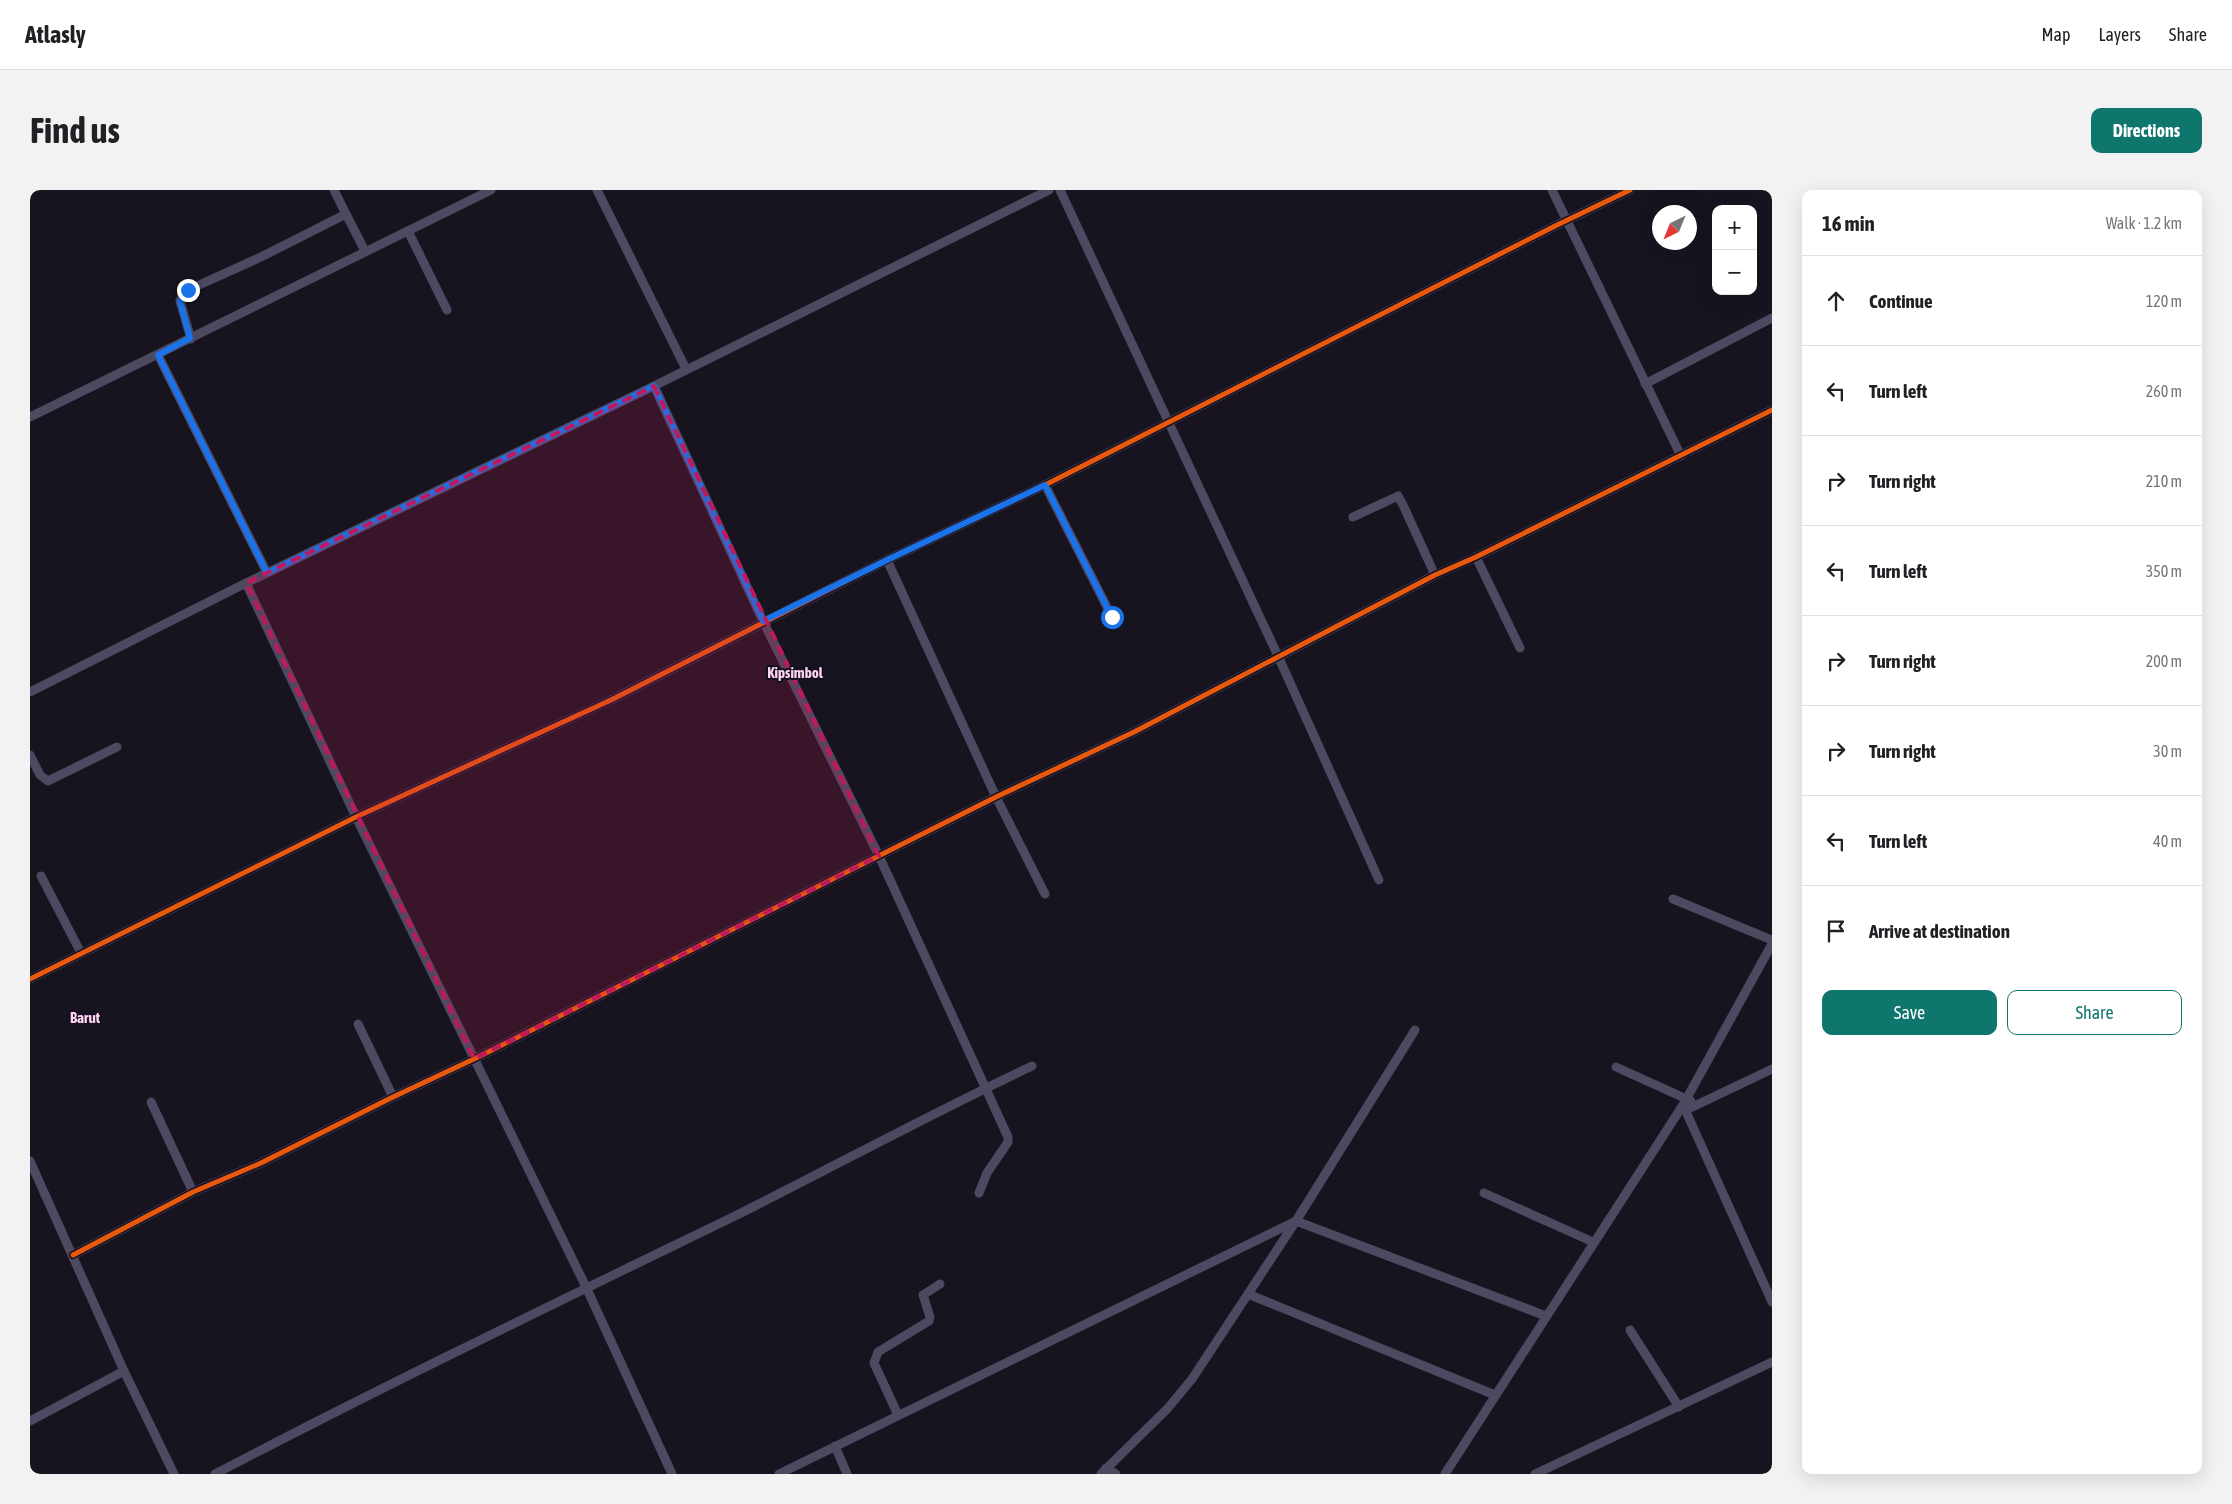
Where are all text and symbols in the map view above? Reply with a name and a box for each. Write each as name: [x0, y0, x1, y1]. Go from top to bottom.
text: Atlasly: [25, 21, 86, 48]
text: Map: [2041, 24, 2070, 45]
text: Layers: [2098, 24, 2141, 45]
text: Share: [2169, 24, 2207, 45]
button: Directions: [2091, 108, 2202, 153]
text: Find us: [30, 110, 120, 150]
north arrow: [1652, 205, 1697, 250]
map controls: [1712, 205, 1757, 295]
button: +: [1712, 205, 1757, 250]
text: 16 min: [1822, 211, 1875, 235]
text: Walk · 1.2 km: [2106, 214, 2182, 232]
button: −: [1712, 250, 1757, 295]
route end: [177, 279, 200, 302]
icon: ahead: [1822, 287, 1850, 315]
text: Continue: [1869, 290, 1933, 312]
text: 120 m: [2146, 292, 2182, 310]
icon: left: [1822, 377, 1850, 405]
text: Turn left: [1869, 380, 1927, 402]
text: 260 m: [2146, 382, 2182, 400]
icon: right: [1822, 467, 1850, 495]
text: Turn right: [1869, 470, 1936, 492]
text: 210 m: [2146, 472, 2182, 490]
icon: left: [1822, 557, 1850, 585]
text: Turn left: [1869, 560, 1927, 582]
text: 350 m: [2146, 562, 2182, 580]
route start: [1101, 606, 1124, 629]
icon: right: [1822, 647, 1850, 675]
text: Turn right: [1869, 650, 1936, 672]
text: 200 m: [2146, 652, 2182, 670]
district label: Kipsimbol: [767, 664, 824, 681]
icon: right: [1822, 737, 1850, 765]
text: Turn right: [1869, 740, 1936, 762]
text: 30 m: [2153, 742, 2182, 760]
icon: left: [1822, 827, 1850, 855]
text: Turn left: [1869, 830, 1927, 852]
text: 40 m: [2153, 832, 2182, 850]
icon: arrive: [1822, 917, 1850, 945]
text: Arrive at destination: [1869, 920, 2010, 942]
button: Save: [1822, 990, 1997, 1035]
button: Share: [2007, 990, 2182, 1035]
district label: Barut: [70, 1009, 101, 1026]

